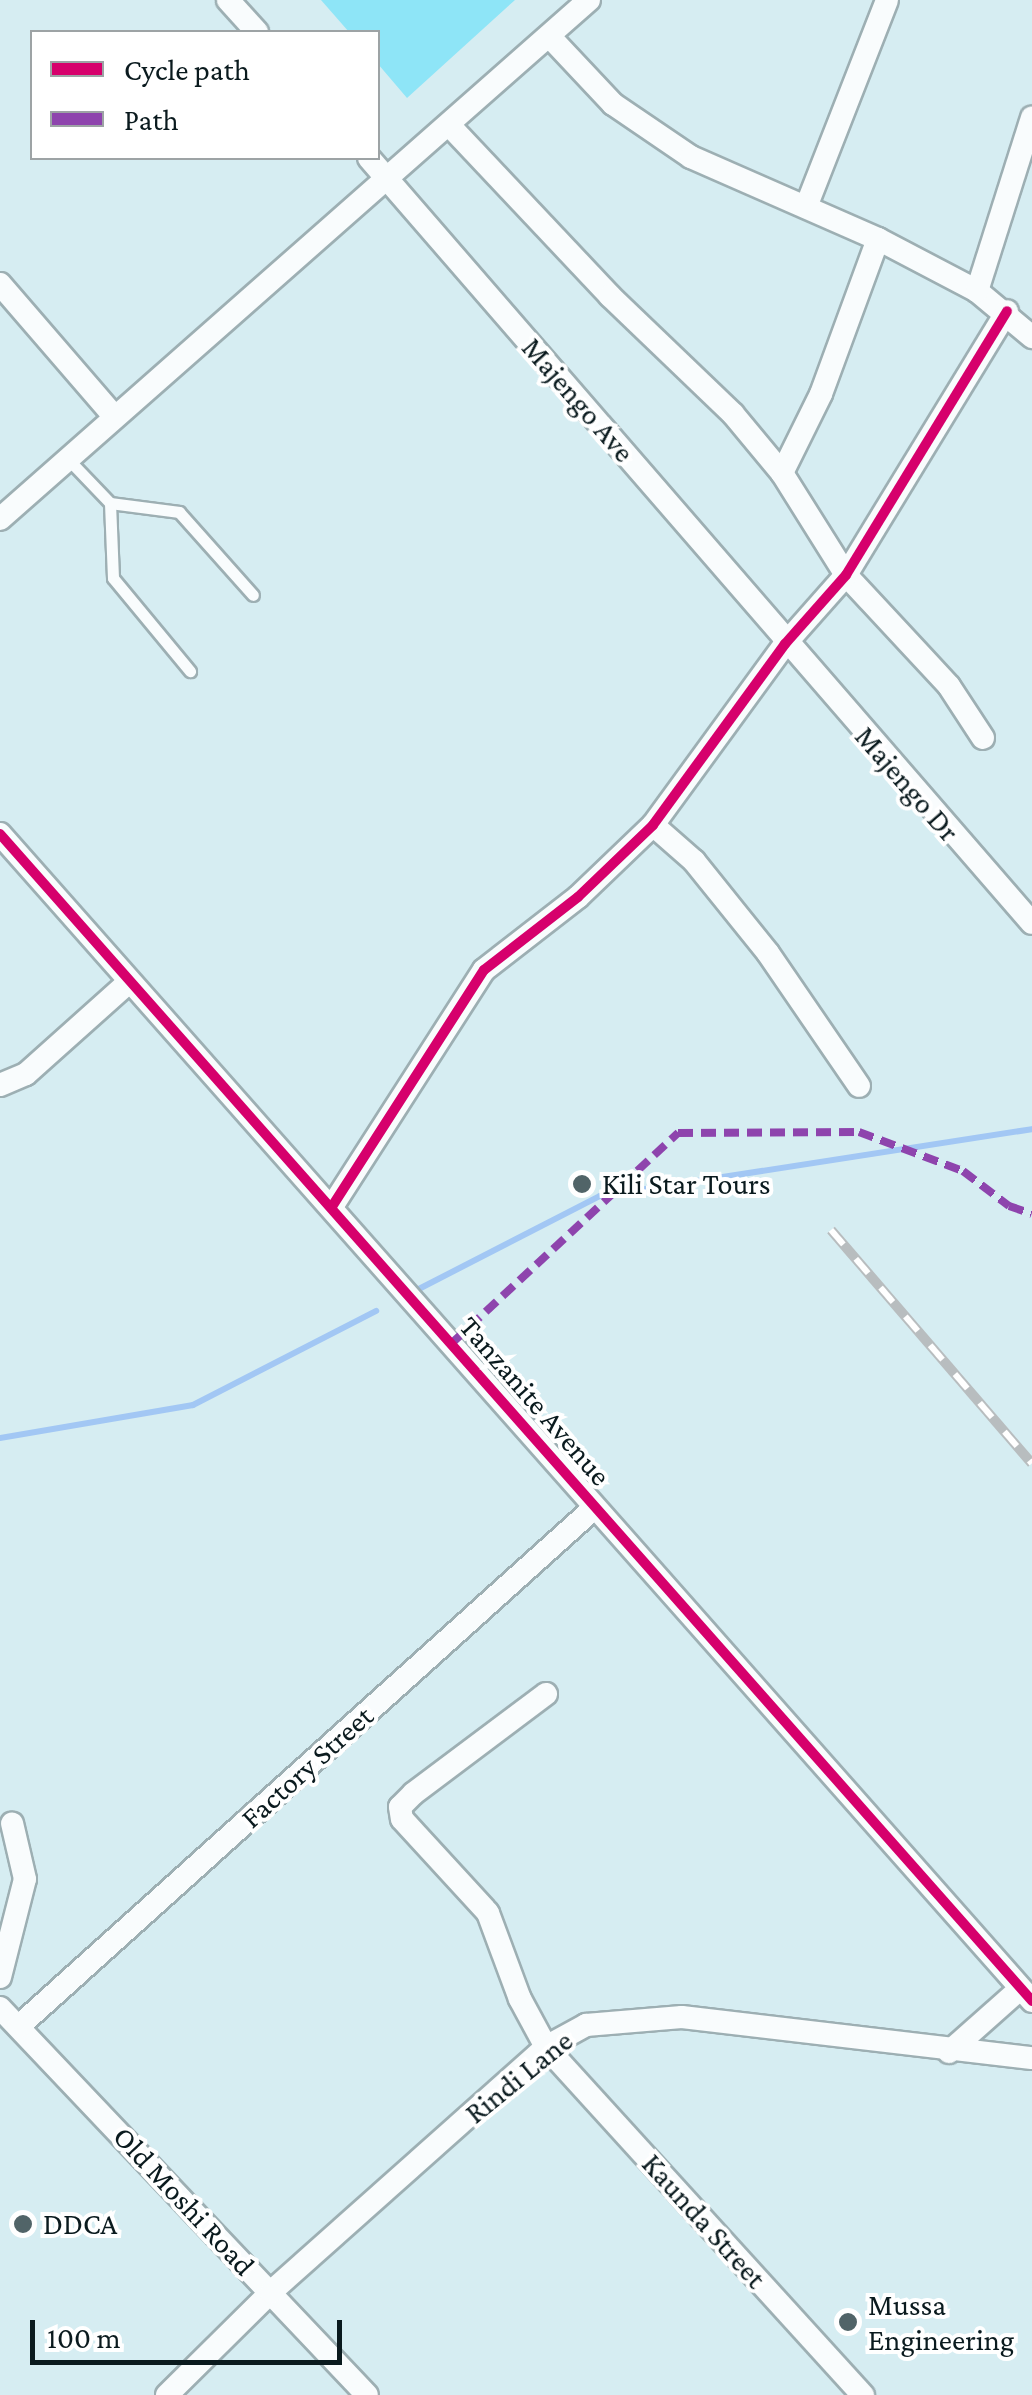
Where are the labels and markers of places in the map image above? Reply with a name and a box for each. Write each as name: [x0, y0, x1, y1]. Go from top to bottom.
place label: Kili Star Tours: [602, 1166, 771, 1202]
marker: Kili Star Tours: [571, 1173, 593, 1195]
place label: DDCA: [43, 2206, 117, 2242]
marker: DDCA: [12, 2213, 34, 2235]
place label: Mussa Engineering: [868, 2287, 1014, 2358]
marker: Mussa Engineering: [837, 2311, 859, 2333]

